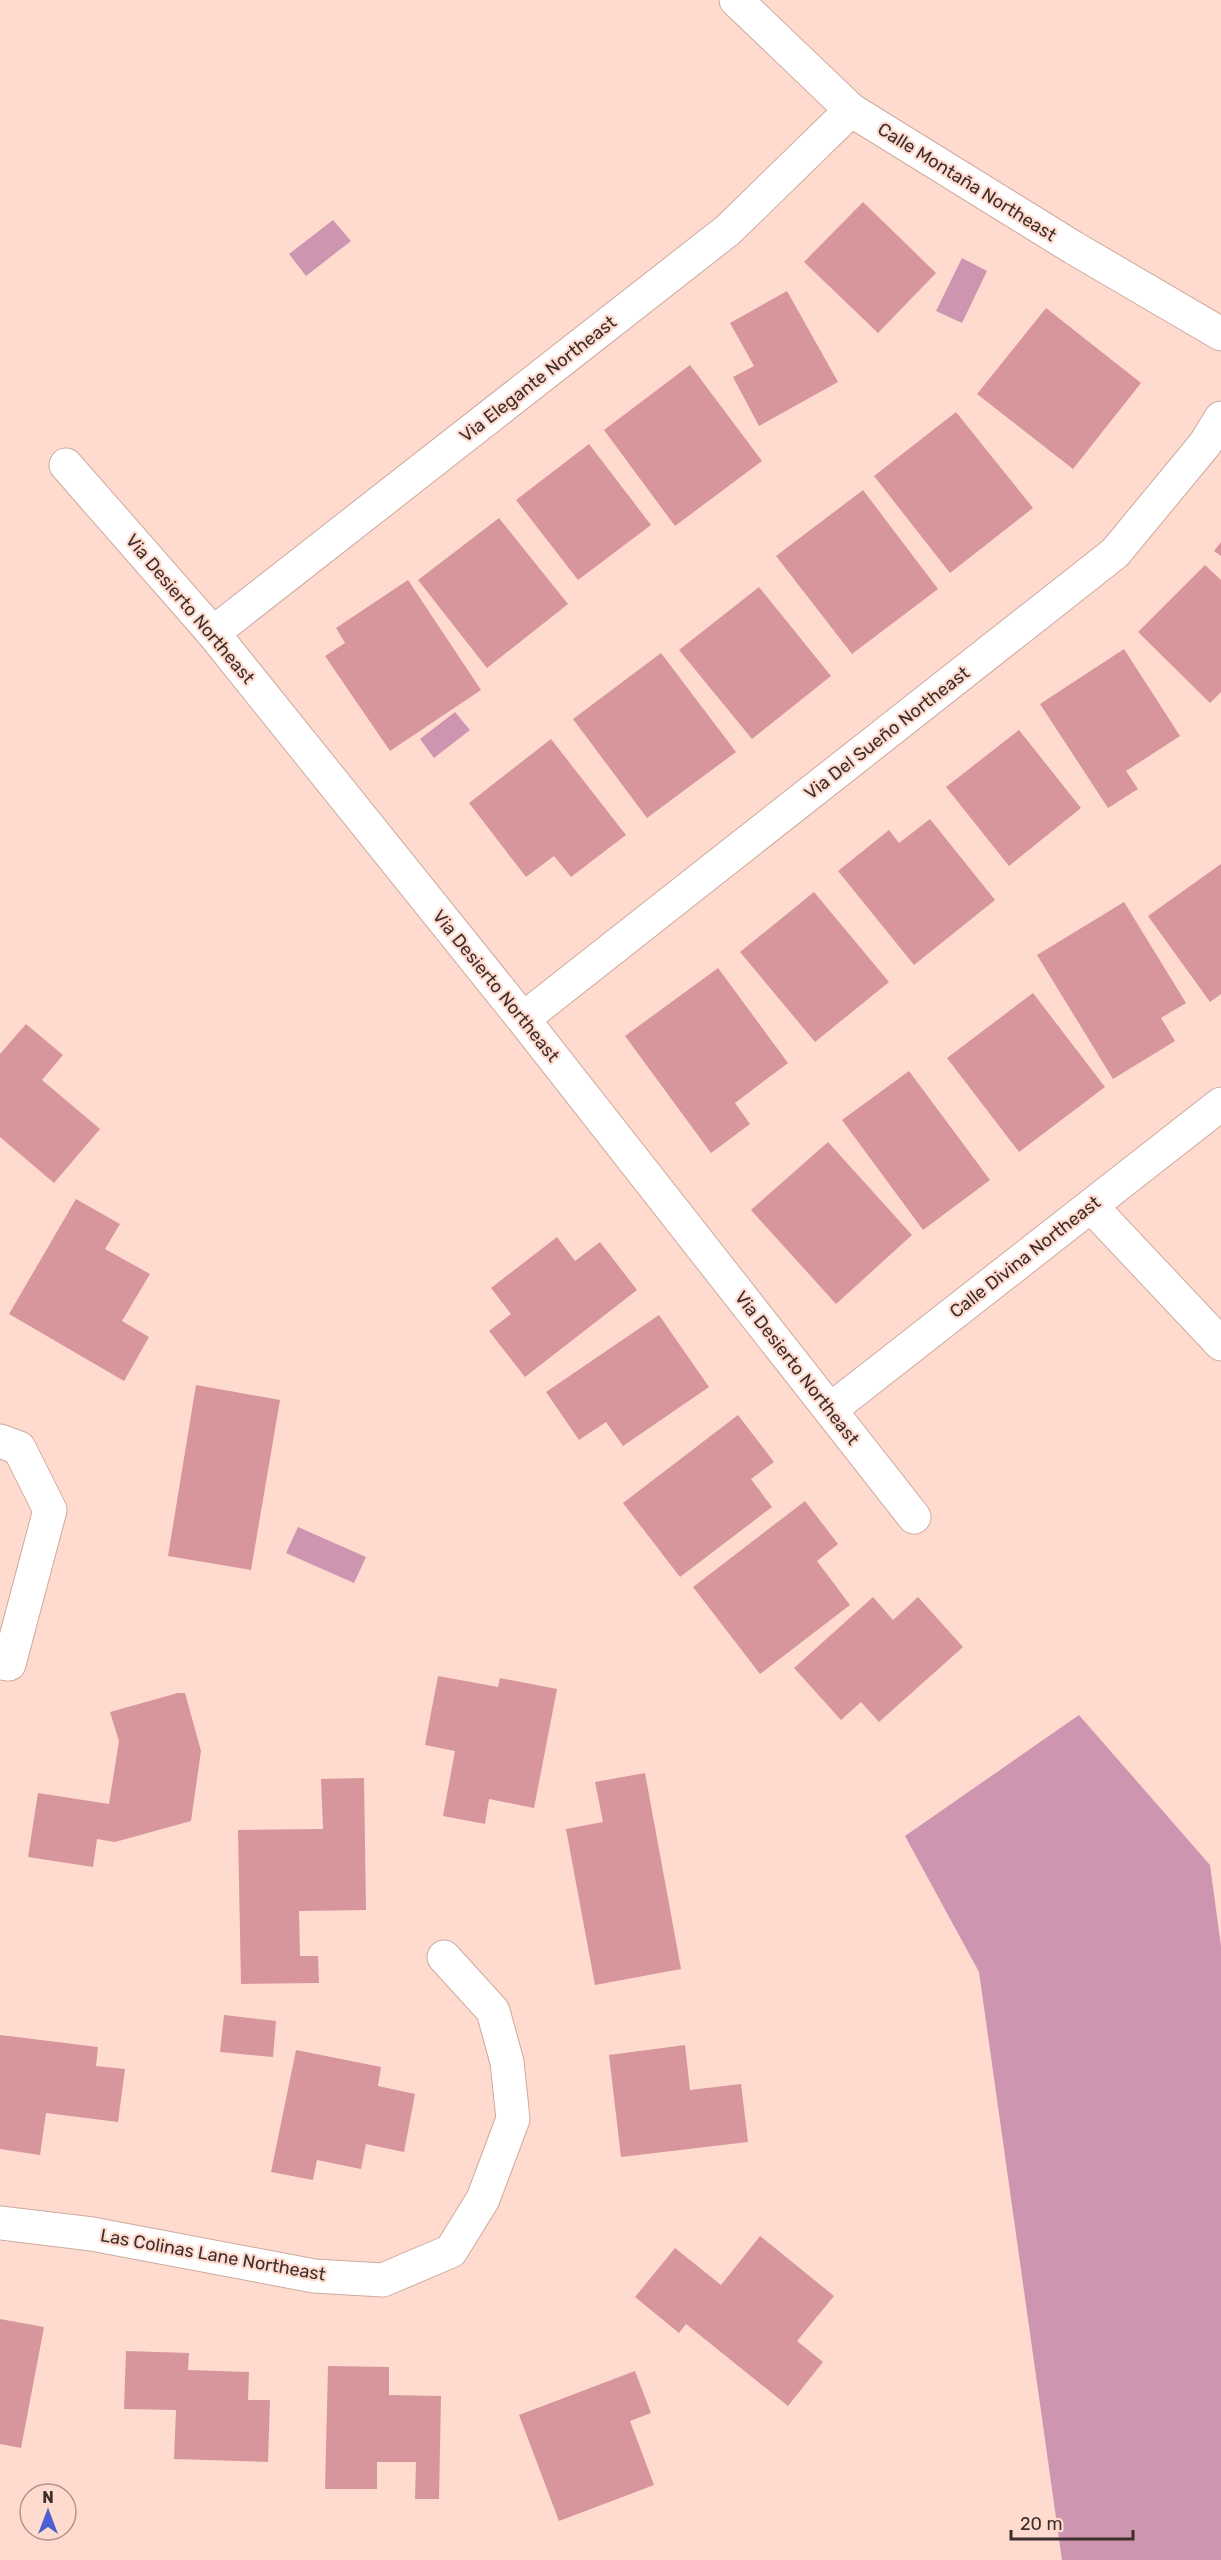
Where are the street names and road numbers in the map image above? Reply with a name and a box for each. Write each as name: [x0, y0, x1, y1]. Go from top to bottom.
street label: Calle Montaña Northeast: [874, 118, 1060, 246]
street label: Via Elegante Northeast: [455, 311, 621, 447]
street label: Via Desierto Northeast: [121, 530, 259, 688]
street label: Via Del Sueño Northeast: [800, 662, 974, 804]
street label: Via Desierto Northeast: [428, 906, 564, 1066]
street label: Calle Divina Northeast: [945, 1191, 1105, 1323]
street label: Via Desierto Northeast: [730, 1287, 864, 1449]
street label: Las Colinas Lane Northeast: [99, 2224, 327, 2286]

